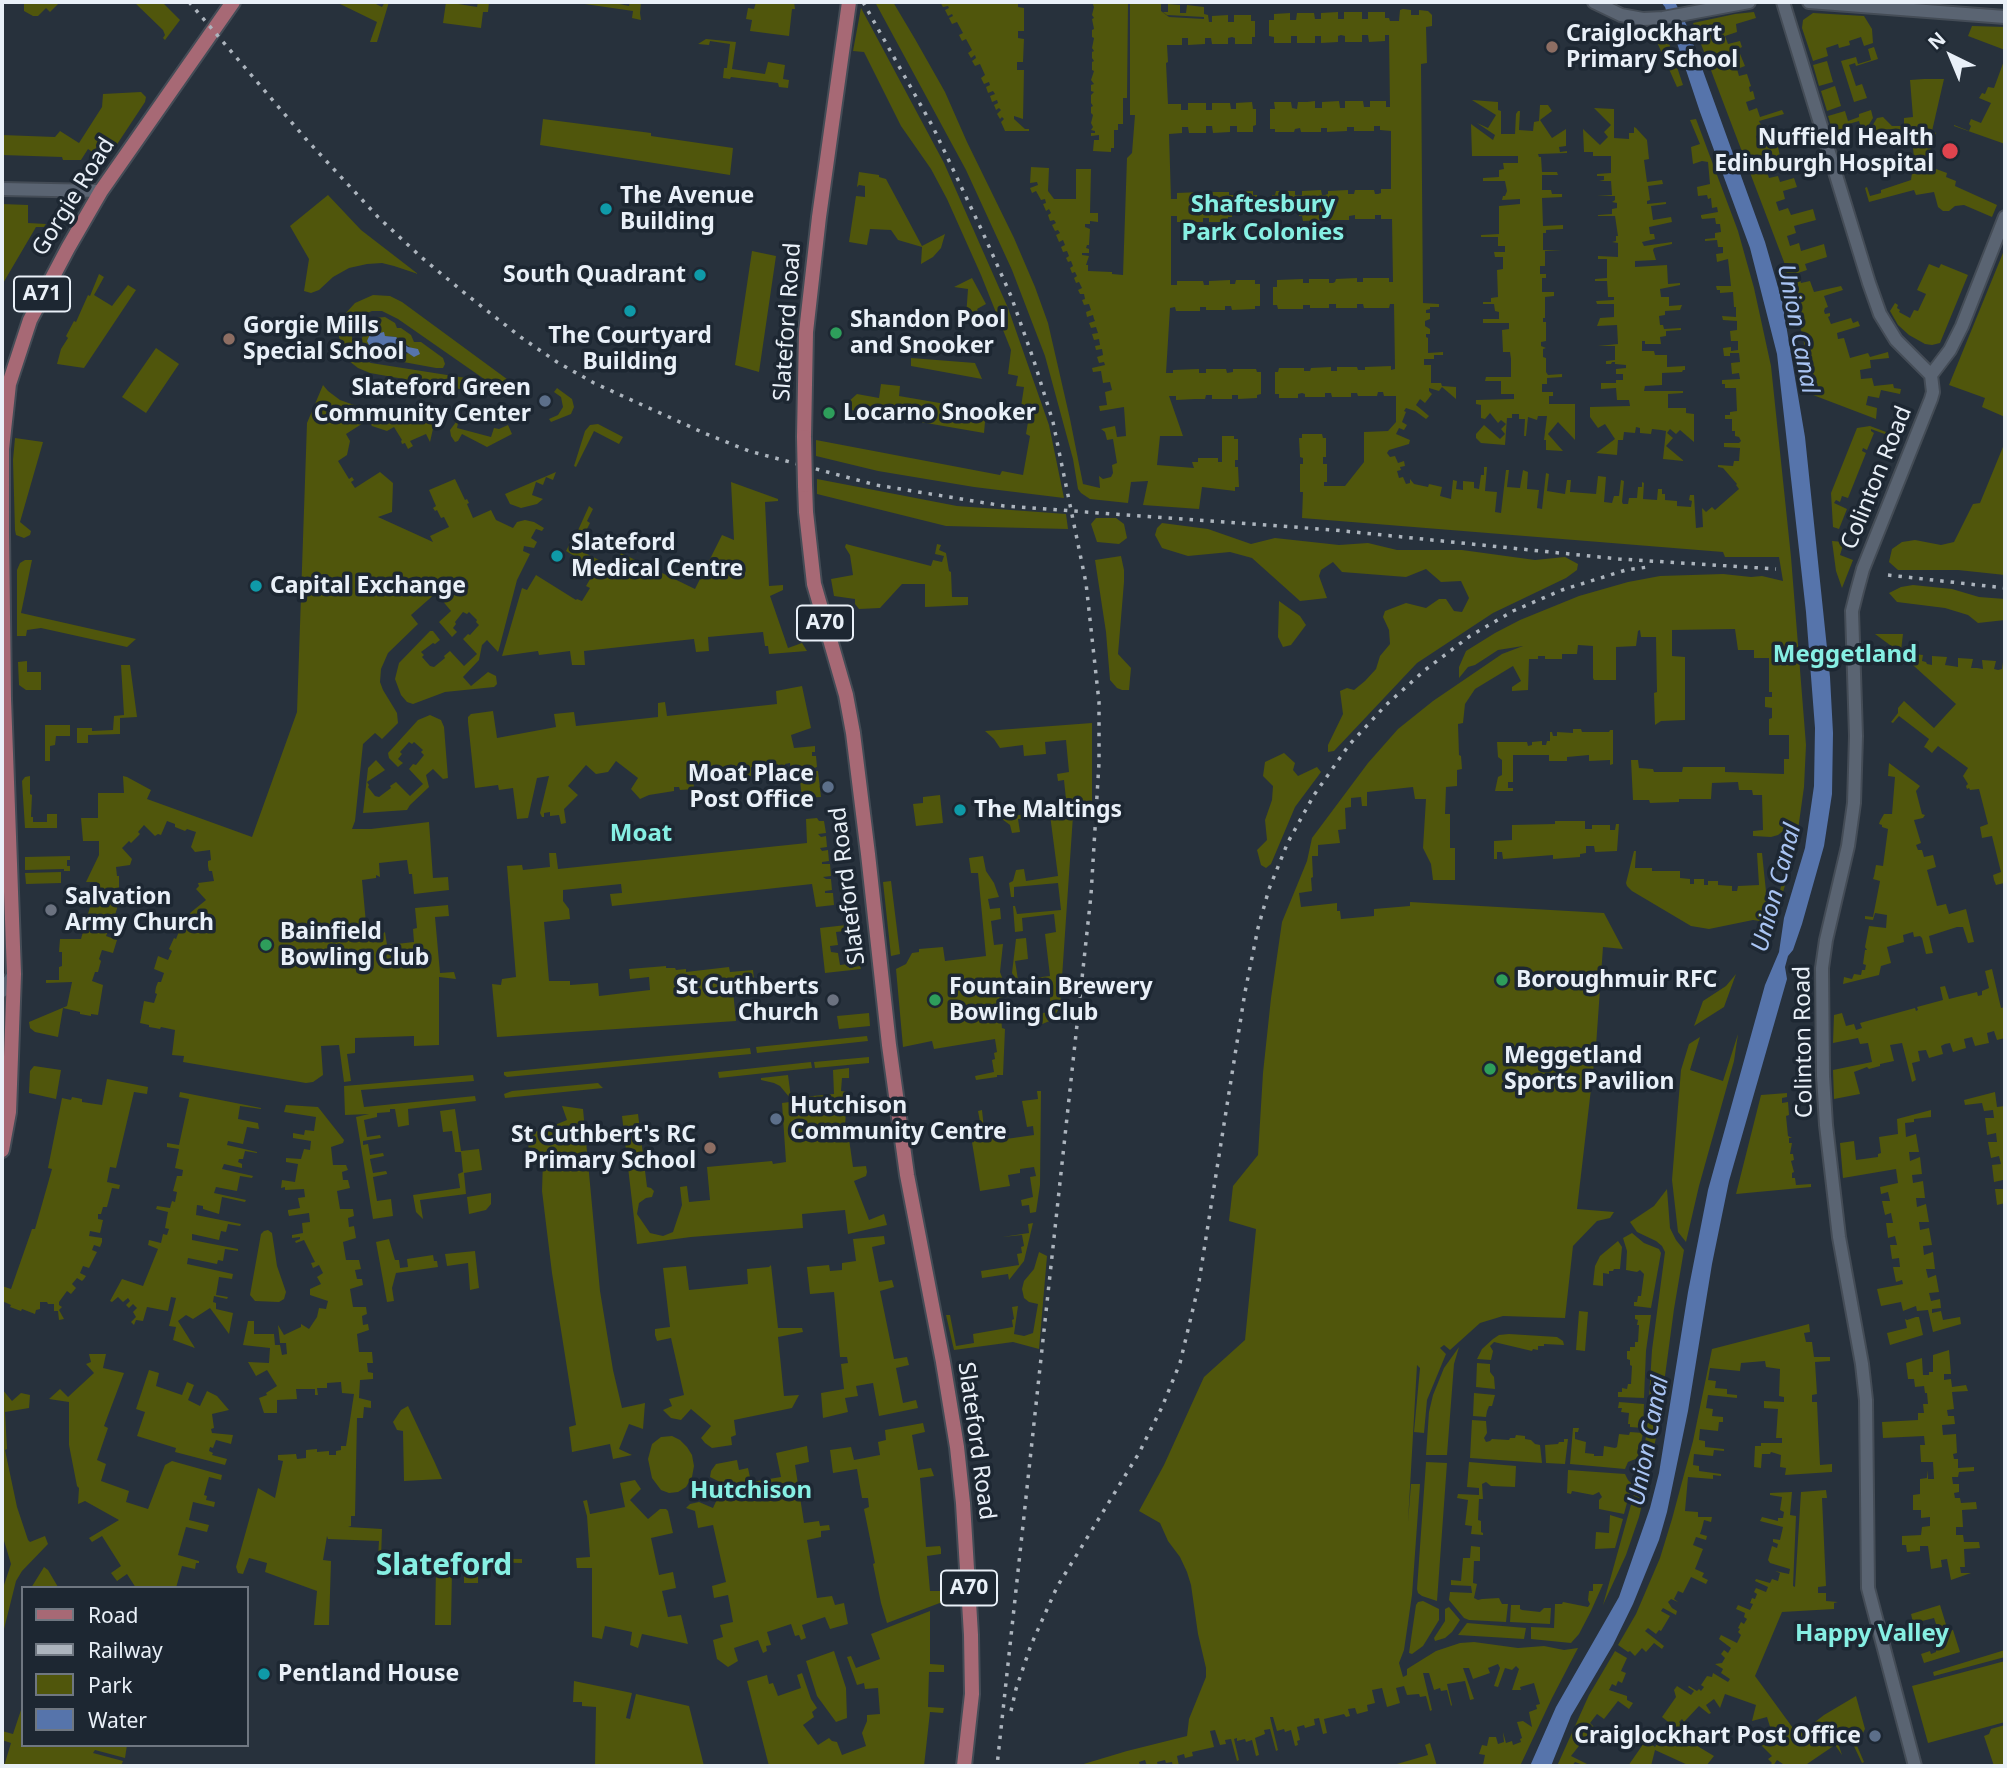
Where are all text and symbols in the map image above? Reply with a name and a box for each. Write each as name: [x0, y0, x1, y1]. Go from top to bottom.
place label: Craiglockhart Primary School: [1566, 20, 1738, 74]
north arrow: [1916, 21, 1986, 91]
text: N: [1922, 26, 1951, 55]
marker: Craiglockhart Primary School: [1544, 39, 1560, 55]
place label: Nuffield Health Edinburgh Hospital: [1714, 124, 1934, 178]
street label: Gorgie Road: [27, 133, 121, 261]
marker: Nuffield Health Edinburgh Hospital: [1940, 141, 1960, 161]
place label: The Avenue Building: [620, 182, 754, 236]
district label: Shaftesbury Park Colonies: [1182, 191, 1344, 247]
marker: The Avenue Building: [598, 201, 614, 217]
street label: Slateford Road: [769, 242, 807, 402]
place label: South Quadrant: [503, 261, 686, 289]
water label: Union Canal: [1770, 262, 1824, 396]
marker: South Quadrant: [692, 267, 708, 283]
road number: A71: [14, 276, 70, 312]
marker: The Courtyard Building: [622, 303, 638, 319]
place label: Shandon Pool and Snooker: [850, 306, 1006, 360]
place label: Gorgie Mills Special School: [243, 312, 404, 366]
place label: The Courtyard Building: [548, 322, 712, 376]
marker: Shandon Pool and Snooker: [828, 325, 844, 341]
marker: Gorgie Mills Special School: [221, 331, 237, 347]
place label: Slateford Green Community Center: [314, 374, 531, 428]
marker: Slateford Green Community Center: [537, 393, 553, 409]
place label: Locarno Snooker: [843, 399, 1036, 427]
street label: Colinton Road: [1836, 402, 1918, 554]
marker: Locarno Snooker: [821, 405, 837, 421]
place label: Slateford Medical Centre: [571, 529, 743, 583]
marker: Slateford Medical Centre: [549, 548, 565, 564]
place label: Capital Exchange: [270, 572, 466, 600]
marker: Capital Exchange: [248, 578, 264, 594]
road number: A70: [797, 606, 853, 640]
district label: Meggetland: [1773, 641, 1917, 669]
place label: Moat Place Post Office: [688, 760, 814, 814]
marker: Moat Place Post Office: [820, 779, 836, 795]
place label: The Maltings: [974, 796, 1122, 824]
marker: The Maltings: [952, 802, 968, 818]
street label: Slateford Road: [825, 805, 871, 967]
district label: Moat: [610, 820, 672, 848]
water label: Union Canal: [1746, 821, 1808, 955]
place label: Salvation Army Church: [65, 883, 214, 937]
marker: Salvation Army Church: [43, 902, 59, 918]
place label: Bainfield Bowling Club: [280, 918, 429, 972]
marker: Bainfield Bowling Club: [258, 937, 274, 953]
place label: Boroughmuir RFC: [1516, 966, 1717, 994]
street label: Colinton Road: [1789, 966, 1819, 1118]
marker: Boroughmuir RFC: [1494, 972, 1510, 988]
place label: St Cuthberts Church: [676, 973, 819, 1027]
place label: Fountain Brewery Bowling Club: [949, 973, 1153, 1027]
marker: St Cuthberts Church: [825, 992, 841, 1008]
marker: Fountain Brewery Bowling Club: [927, 992, 943, 1008]
place label: Meggetland Sports Pavilion: [1504, 1042, 1674, 1096]
marker: Meggetland Sports Pavilion: [1482, 1061, 1498, 1077]
place label: Hutchison Community Centre: [790, 1092, 1007, 1146]
marker: Hutchison Community Centre: [768, 1111, 784, 1127]
place label: St Cuthbert's RC Primary School: [511, 1121, 696, 1175]
marker: St Cuthbert's RC Primary School: [702, 1140, 718, 1156]
street label: Slateford Road: [951, 1360, 1001, 1522]
water label: Union Canal: [1622, 1374, 1676, 1508]
district label: Hutchison: [690, 1477, 812, 1505]
district label: Slateford: [376, 1548, 512, 1584]
road number: A70: [941, 1570, 997, 1606]
legend: [21, 1586, 248, 1747]
text: Road: [88, 1601, 138, 1629]
district label: Happy Valley: [1795, 1620, 1949, 1648]
text: Railway: [88, 1636, 163, 1664]
place label: Pentland House: [278, 1660, 459, 1688]
marker: Pentland House: [256, 1666, 272, 1682]
text: Park: [88, 1671, 132, 1699]
text: Water: [88, 1706, 147, 1734]
place label: Craiglockhart Post Office: [1574, 1722, 1861, 1750]
marker: Craiglockhart Post Office: [1867, 1728, 1883, 1744]

